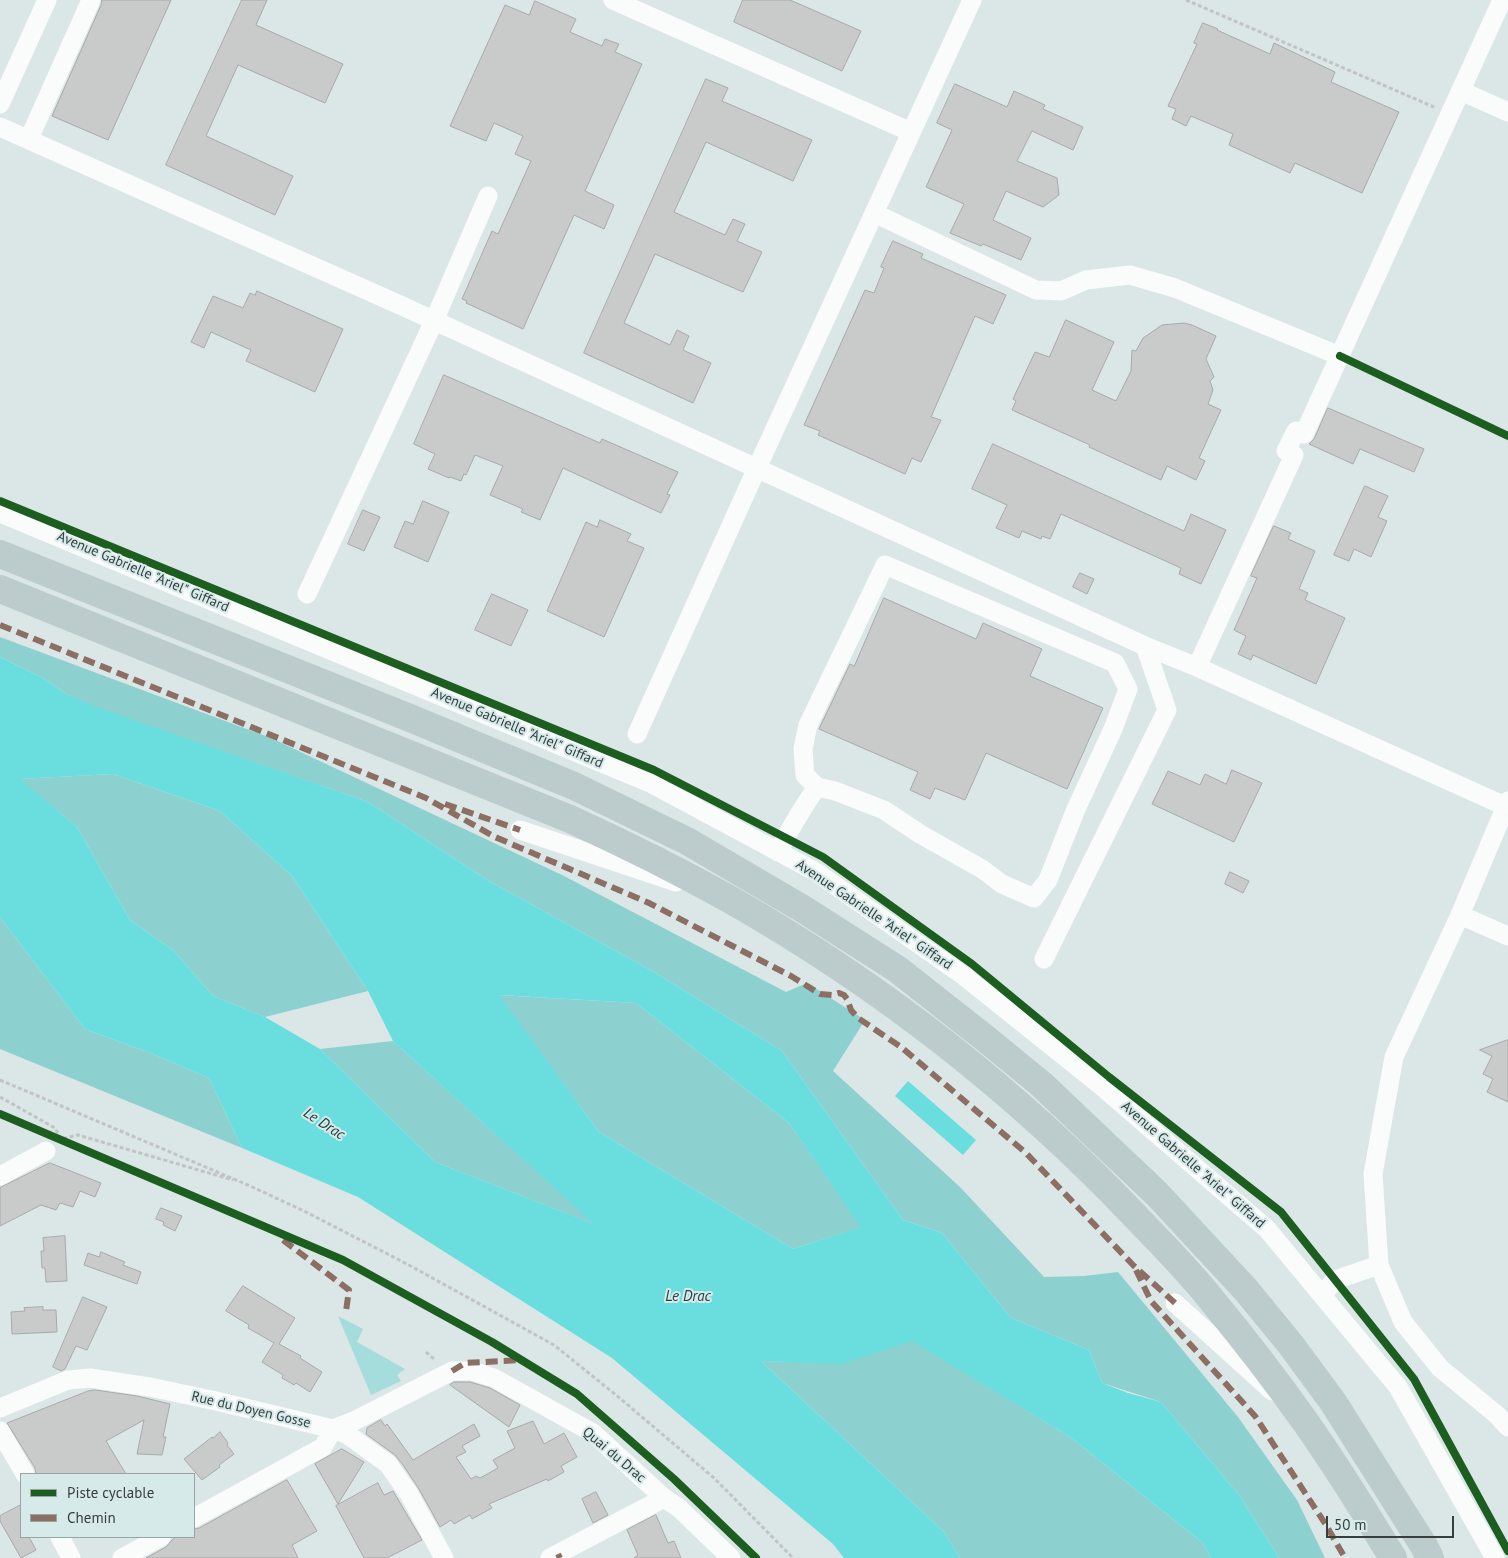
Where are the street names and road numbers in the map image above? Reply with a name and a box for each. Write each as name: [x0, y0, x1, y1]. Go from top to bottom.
street label: Avenue Gabrielle "Ariel" Giffard: [55, 528, 231, 616]
street label: Avenue Gabrielle "Ariel" Giffard: [429, 684, 605, 772]
street label: Avenue Gabrielle "Ariel" Giffard: [793, 856, 955, 974]
street label: Avenue Gabrielle "Ariel" Giffard: [1118, 1098, 1268, 1232]
street label: Rue du Doyen Gosse: [190, 1388, 312, 1432]
street label: Quai du Drac: [579, 1424, 649, 1486]

